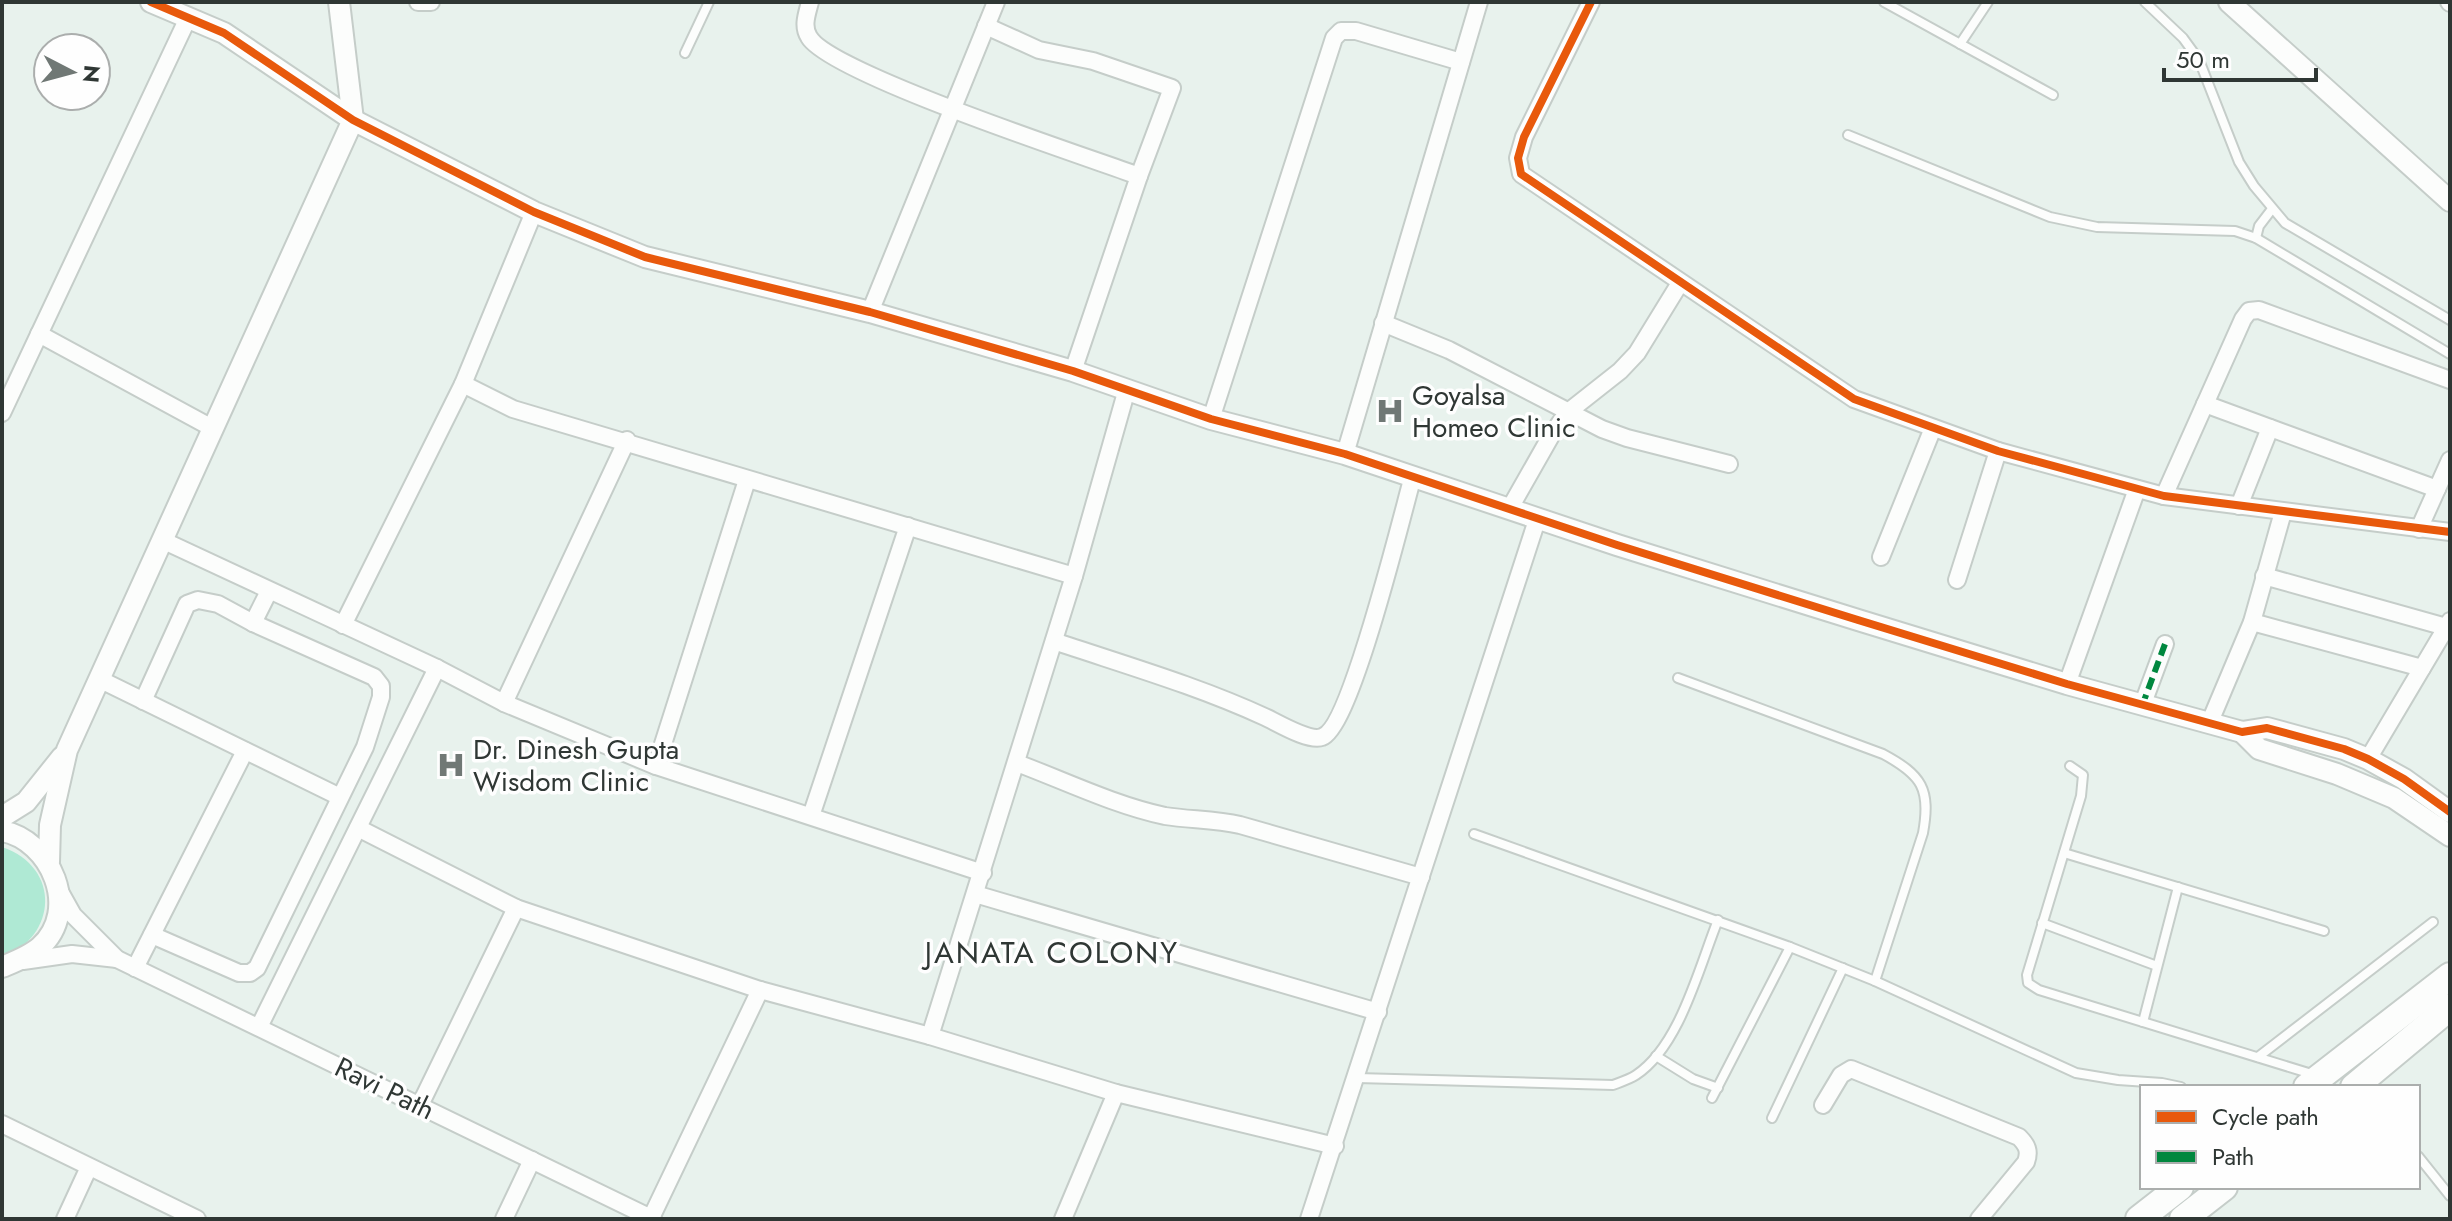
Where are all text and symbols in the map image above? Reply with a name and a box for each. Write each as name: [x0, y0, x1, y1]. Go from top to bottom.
north arrow: [32, 32, 112, 112]
scale bar: [2164, 32, 2316, 82]
text: 50 m: [2176, 42, 2230, 77]
text: N: [75, 64, 109, 84]
place label: Goyalsa Homeo Clinic: [1412, 375, 1576, 448]
hospital icon: Goyalsa Homeo Clinic: [1375, 396, 1405, 426]
place label: Dr. Dinesh Gupta Wisdom Clinic: [473, 729, 679, 802]
hospital icon: Dr. Dinesh Gupta Wisdom Clinic: [436, 750, 466, 780]
district label: JANATA COLONY: [921, 931, 1179, 974]
street label: Ravi Path: [328, 1047, 442, 1130]
legend: [2140, 1085, 2420, 1189]
text: Cycle path: [2212, 1099, 2319, 1134]
text: Path: [2212, 1139, 2254, 1174]

